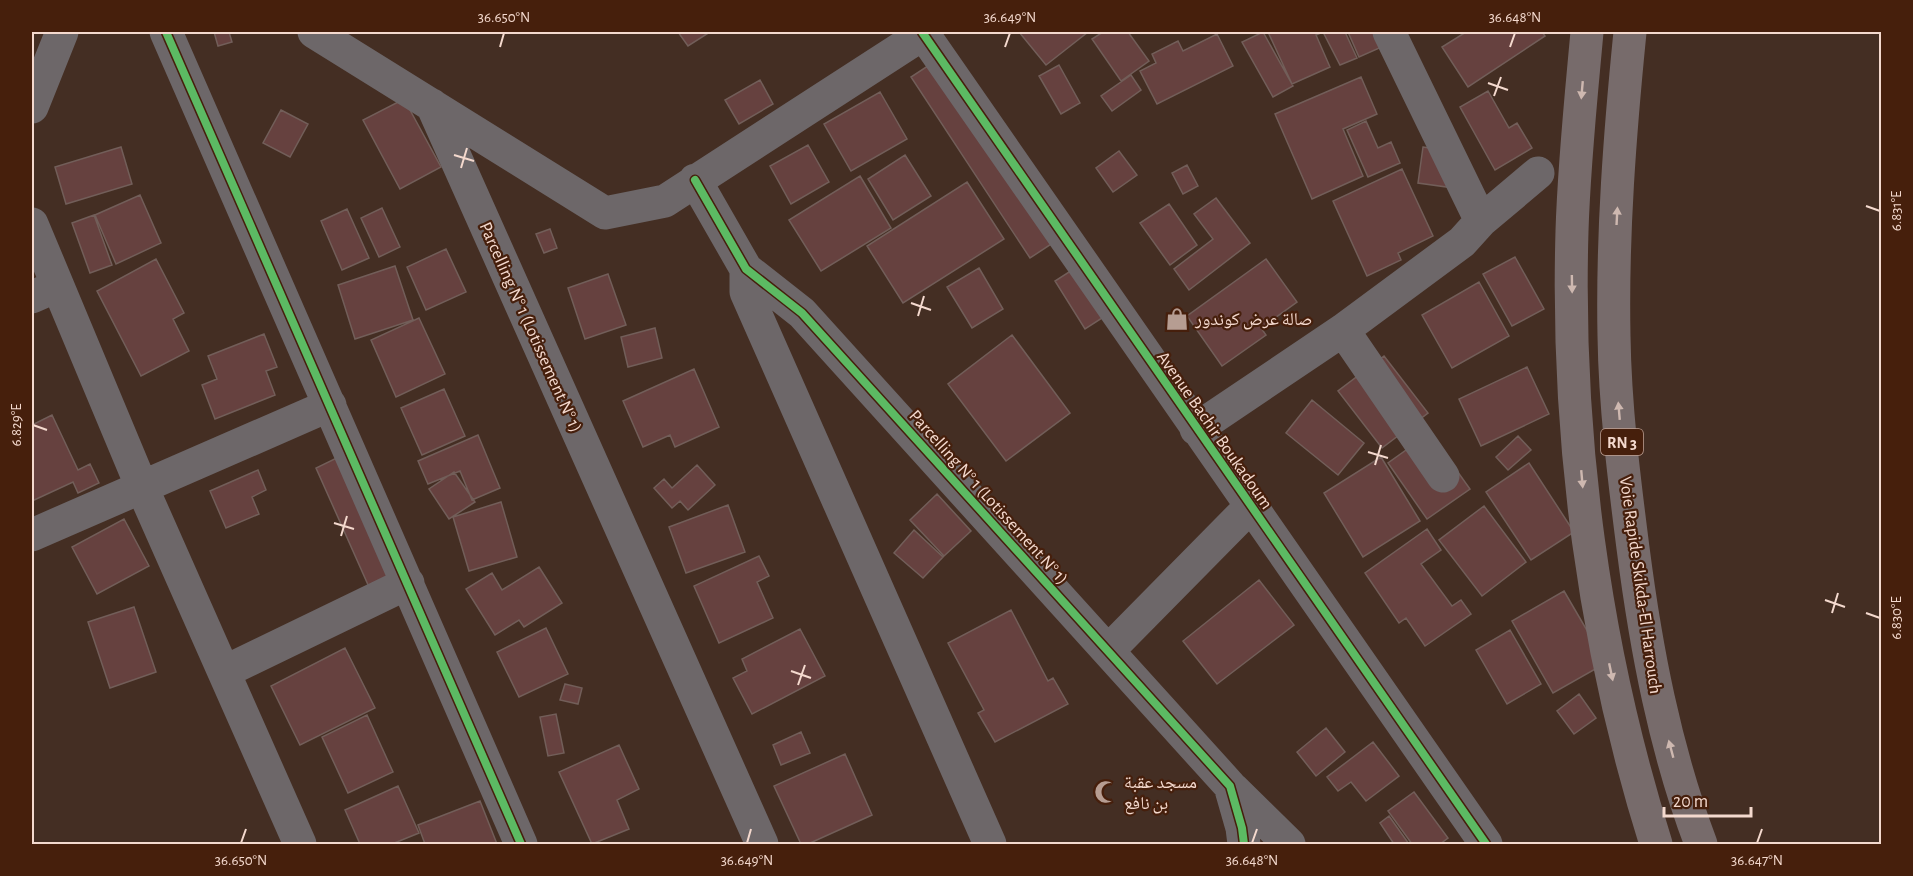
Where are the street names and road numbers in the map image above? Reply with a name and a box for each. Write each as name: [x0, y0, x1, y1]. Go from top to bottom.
street label: Parcelling N° 1 (Lotissement N° 1): [476, 220, 585, 435]
street label: Avenue Bachir Boukadoum: [1153, 348, 1275, 513]
street label: Parcelling N° 1 (Lotissement N° 1): [905, 407, 1071, 588]
road number: RN 3: [1601, 429, 1643, 455]
street label: Voie Rapide Skikda-El Harrouch: [1616, 475, 1664, 695]

